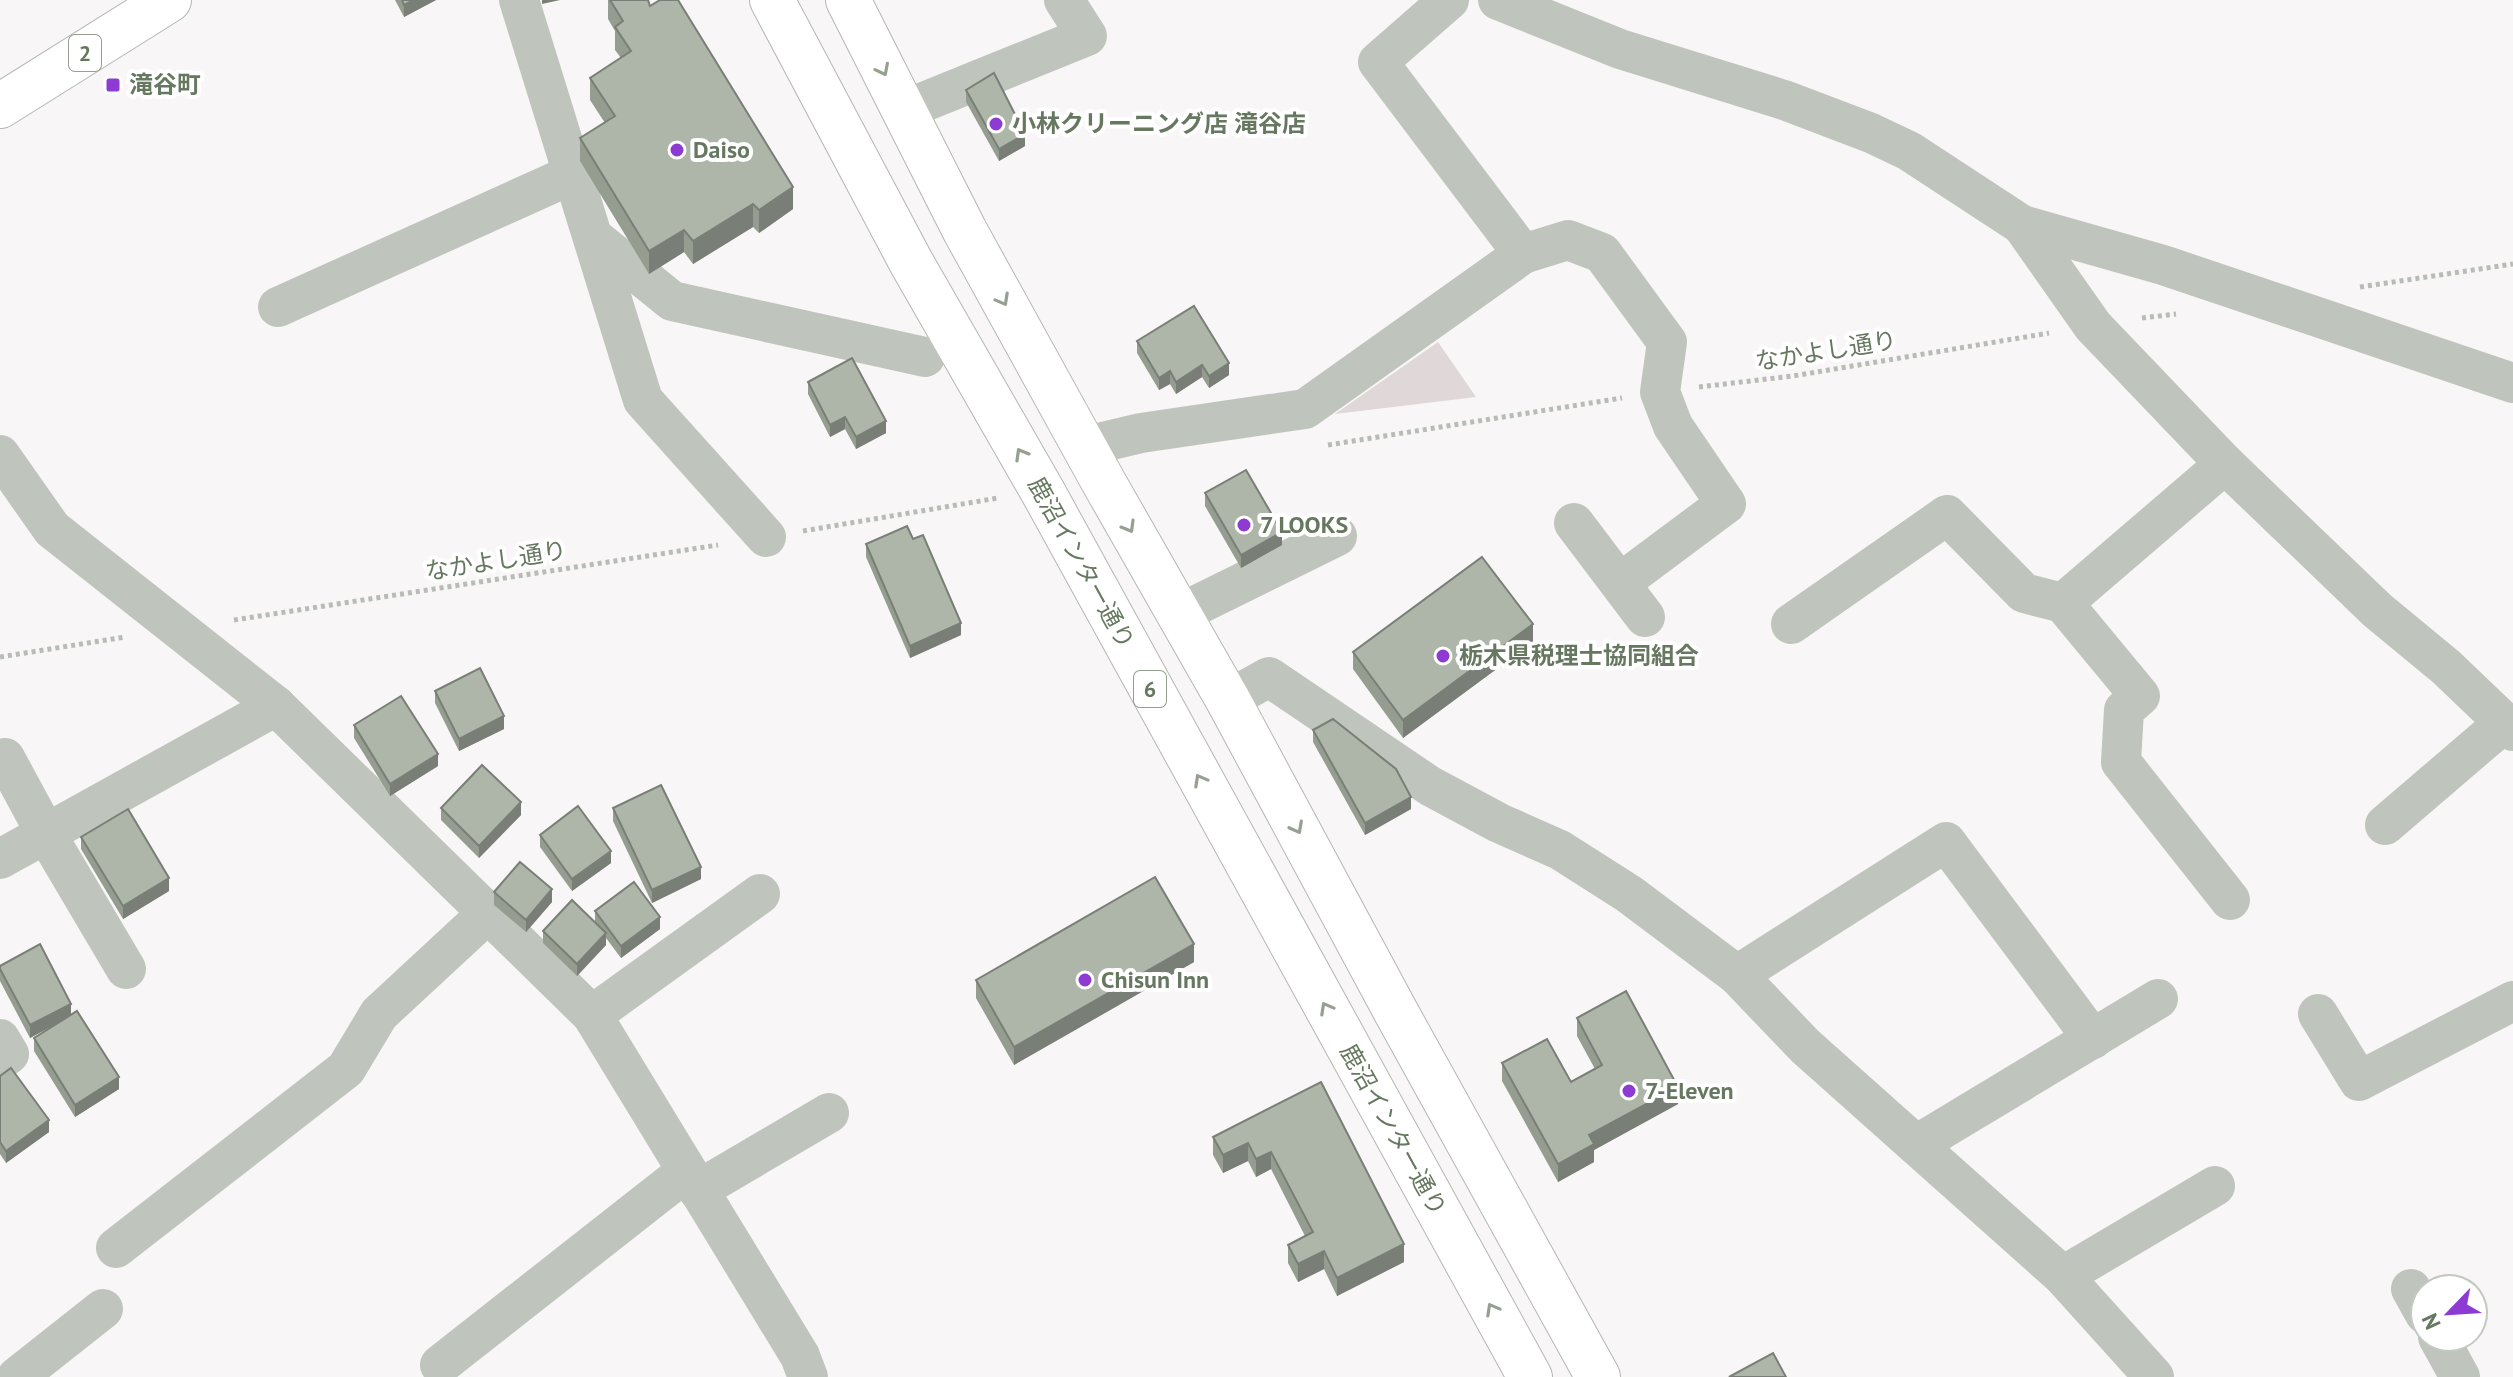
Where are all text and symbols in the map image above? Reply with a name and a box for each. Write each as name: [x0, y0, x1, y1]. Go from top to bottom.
road number: 2: [69, 35, 101, 71]
one-way arrow: [873, 61, 889, 76]
place label: 滝谷町: [129, 69, 201, 100]
marker: 滝谷町: [104, 76, 122, 94]
place label: 小林クリーニング店 滝谷店: [1012, 108, 1306, 139]
marker: 小林クリーニング店 滝谷店: [987, 115, 1005, 133]
place label: Daiso: [693, 134, 750, 165]
marker: Daiso: [668, 141, 686, 159]
one-way arrow: [994, 292, 1009, 306]
street label: なかよし通り: [1753, 324, 1899, 377]
one-way arrow: [1015, 448, 1031, 463]
street label: 鹿沼インター通り: [1021, 471, 1142, 654]
place label: 7 LOOKS: [1260, 509, 1348, 540]
marker: 7 LOOKS: [1235, 516, 1253, 534]
one-way arrow: [1119, 519, 1135, 533]
street label: なかよし通り: [423, 534, 569, 587]
place label: 栃木県税理士協同組合: [1459, 640, 1699, 671]
marker: 栃木県税理士協同組合: [1434, 647, 1452, 665]
road number: 6: [1134, 671, 1166, 707]
one-way arrow: [1194, 774, 1210, 789]
one-way arrow: [1287, 819, 1303, 833]
place label: Chisun Inn: [1101, 964, 1209, 995]
marker: Chisun Inn: [1076, 971, 1094, 989]
one-way arrow: [1320, 1001, 1335, 1016]
street label: 鹿沼インター通り: [1333, 1038, 1454, 1221]
place label: 7-Eleven: [1645, 1075, 1734, 1106]
marker: 7-Eleven: [1620, 1082, 1638, 1100]
north arrow: [2409, 1273, 2489, 1353]
one-way arrow: [1486, 1303, 1502, 1318]
text: N: [2415, 1309, 2447, 1334]

